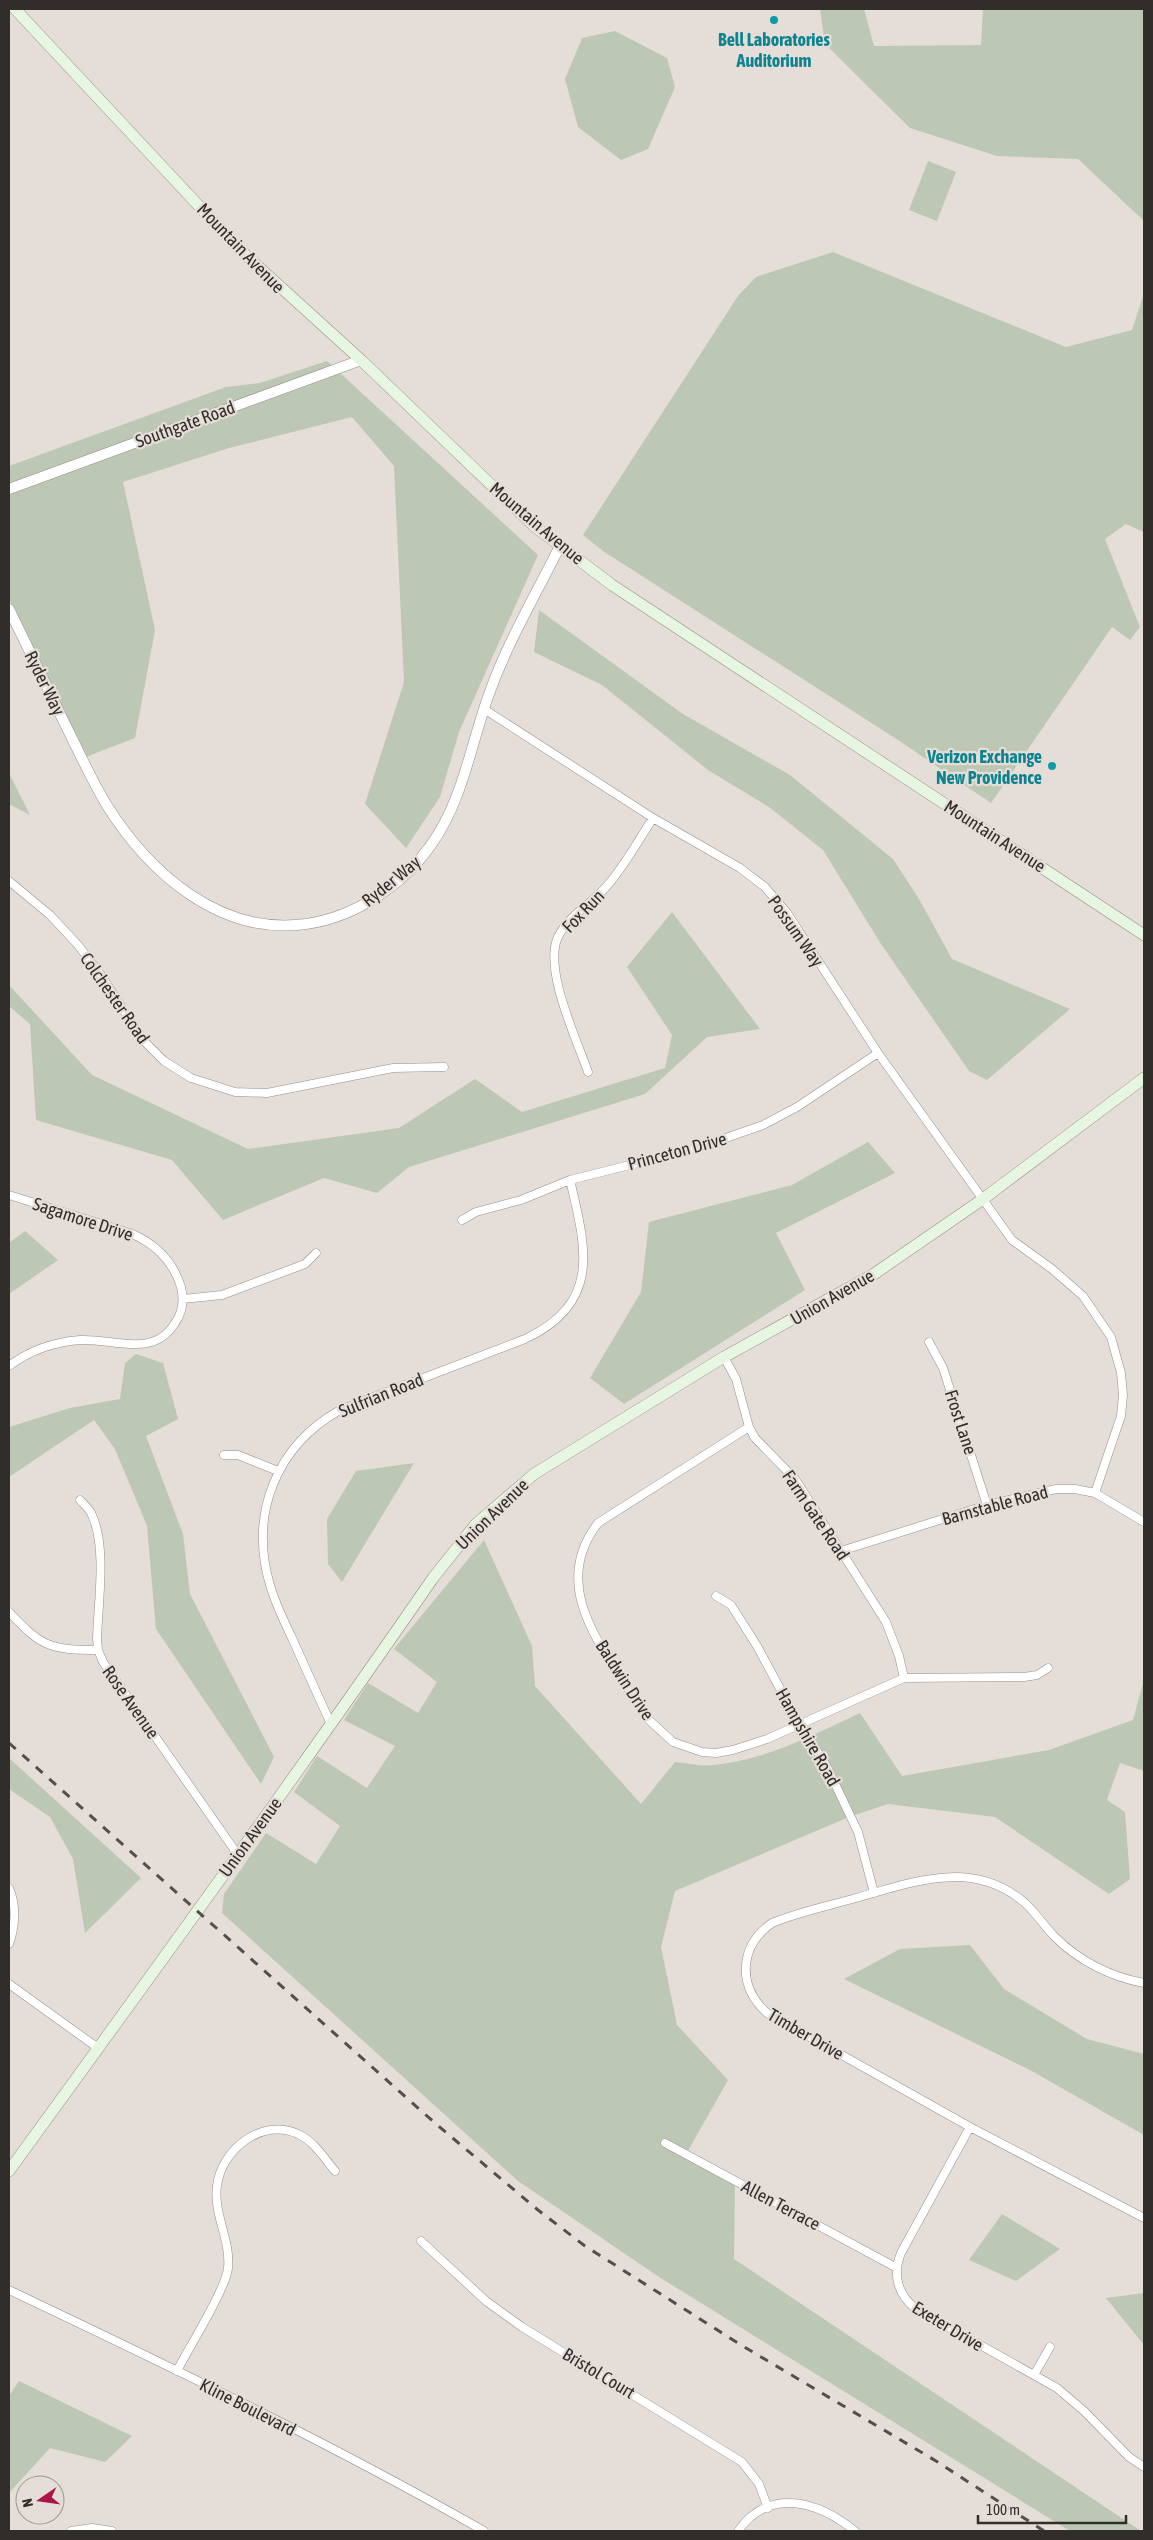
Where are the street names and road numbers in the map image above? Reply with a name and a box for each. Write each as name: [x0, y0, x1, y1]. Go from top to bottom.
street label: Mountain Avenue: [193, 199, 289, 297]
street label: Southgate Road: [132, 396, 238, 452]
street label: Mountain Avenue: [486, 477, 588, 569]
street label: Ryder Way: [20, 647, 70, 719]
street label: Mountain Avenue: [940, 795, 1050, 877]
street label: Ryder Way: [358, 851, 424, 911]
street label: Fox Run: [558, 885, 608, 937]
street label: Possum Way: [764, 891, 828, 971]
street label: Colchester Road: [76, 948, 154, 1048]
street label: Princeton Drive: [625, 1128, 729, 1174]
street label: Sagamore Drive: [30, 1193, 136, 1245]
street label: Union Avenue: [786, 1265, 878, 1329]
street label: Sulfrian Road: [336, 1369, 426, 1421]
street label: Frost Lane: [941, 1387, 981, 1457]
street label: Farm Gate Road: [778, 1466, 854, 1564]
street label: Union Avenue: [451, 1474, 533, 1554]
street label: Barnstable Road: [940, 1481, 1050, 1529]
street label: Baldwin Drive: [591, 1636, 659, 1724]
street label: Rose Avenue: [98, 1661, 164, 1743]
street label: Hampshire Road: [771, 1684, 845, 1790]
street label: Union Avenue: [214, 1793, 286, 1881]
street label: Timber Drive: [764, 2004, 848, 2064]
street label: Allen Terrace: [738, 2176, 824, 2234]
street label: Exeter Drive: [909, 2297, 987, 2355]
street label: Bristol Court: [559, 2343, 639, 2403]
street label: Kline Boulevard: [197, 2374, 299, 2440]

